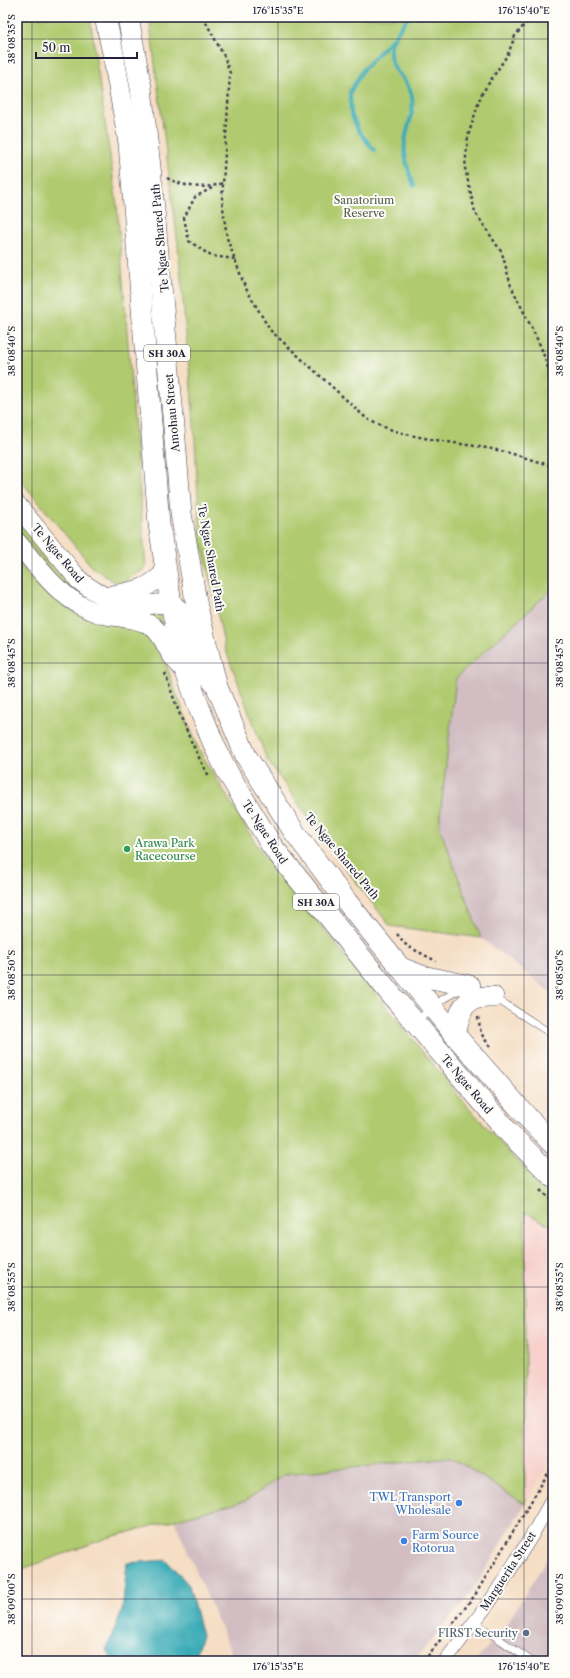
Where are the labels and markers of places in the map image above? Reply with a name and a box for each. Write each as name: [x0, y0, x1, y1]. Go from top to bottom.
place label: Arawa Park Racecourse: [134, 836, 196, 863]
marker: Arawa Park Racecourse: [122, 844, 132, 854]
place label: TWL Transport Wholesale: [369, 1490, 451, 1517]
marker: TWL Transport Wholesale: [454, 1498, 464, 1508]
place label: Farm Source Rotorua: [412, 1528, 479, 1555]
marker: Farm Source Rotorua: [399, 1536, 409, 1546]
place label: FIRST Security: [438, 1626, 519, 1640]
marker: FIRST Security: [521, 1628, 531, 1638]

